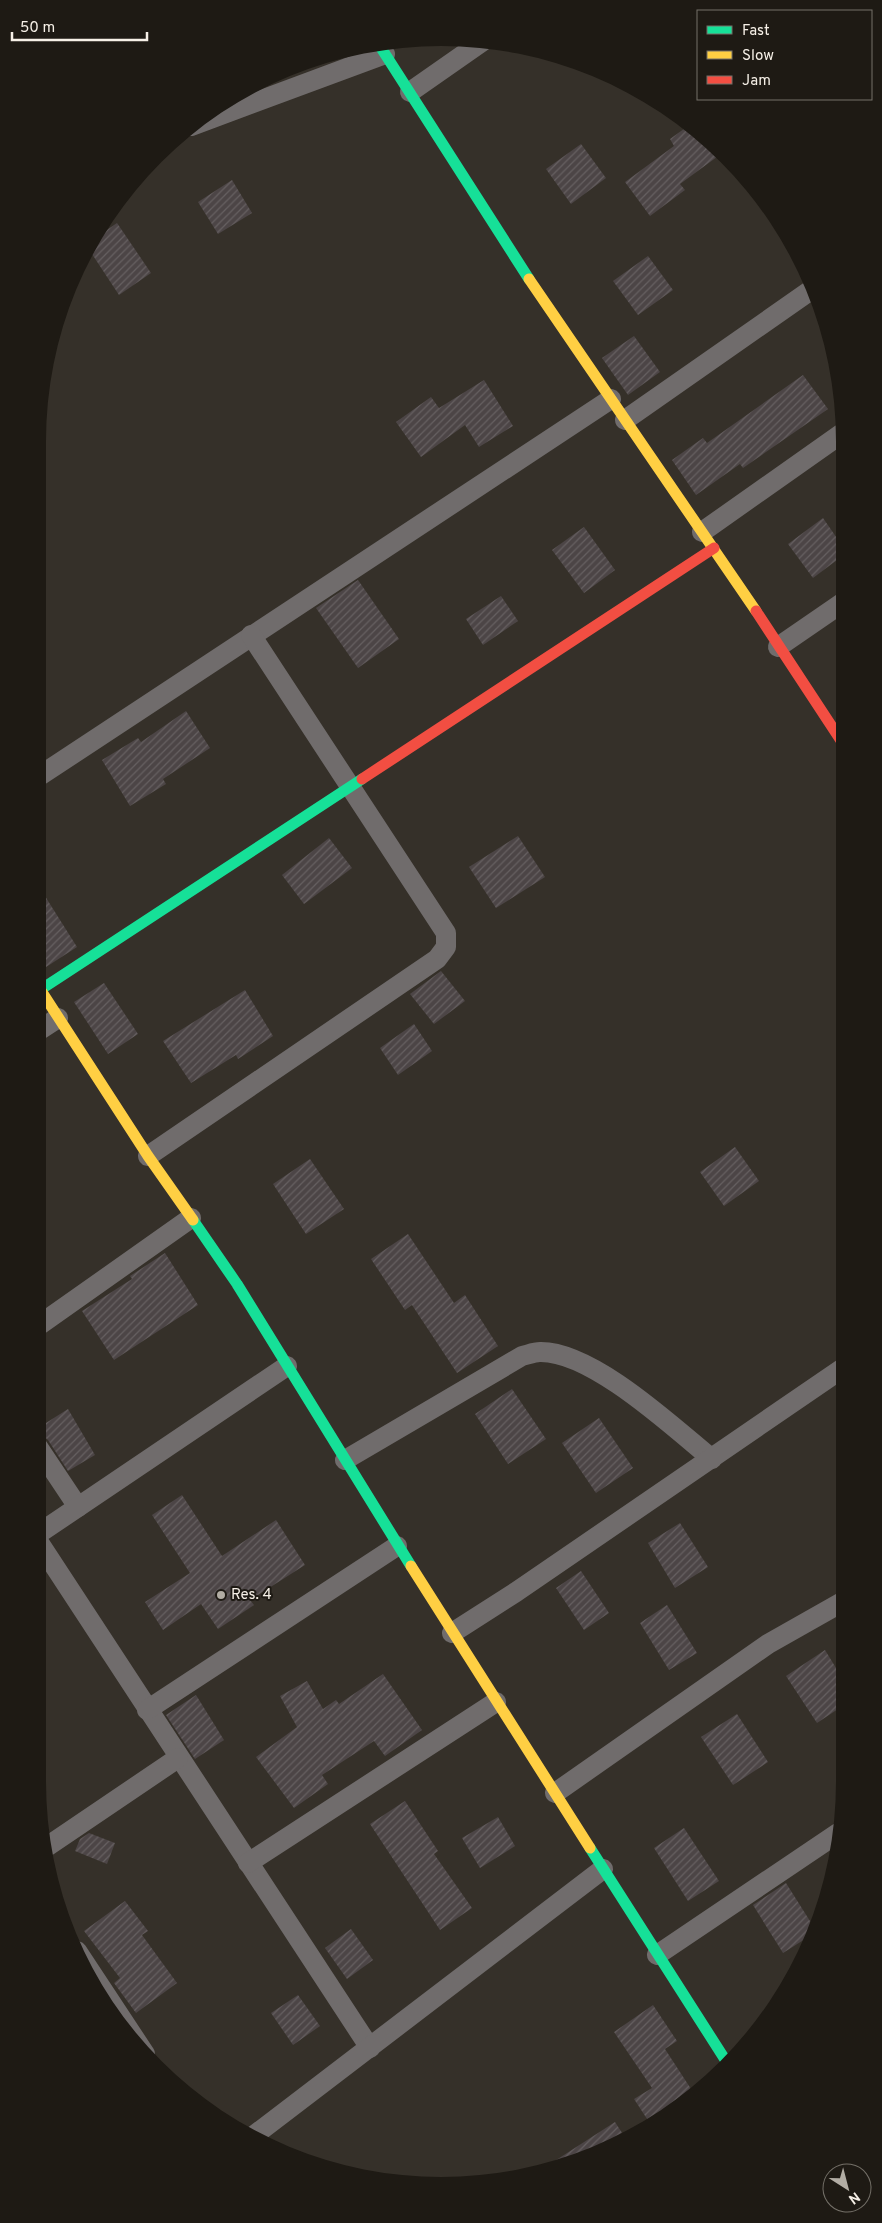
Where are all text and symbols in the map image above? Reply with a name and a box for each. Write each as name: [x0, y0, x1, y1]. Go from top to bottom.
scale bar: [12, 10, 148, 42]
legend: [697, 10, 872, 100]
text: 50 m: [20, 19, 55, 38]
text: Fast: [742, 22, 770, 41]
text: Slow: [742, 47, 774, 66]
text: Jam: [742, 72, 771, 91]
place label: Res. 4: [231, 1586, 272, 1605]
marker: Res. 4: [215, 1589, 227, 1601]
north arrow: [822, 2163, 872, 2213]
text: N: [845, 2187, 863, 2207]

